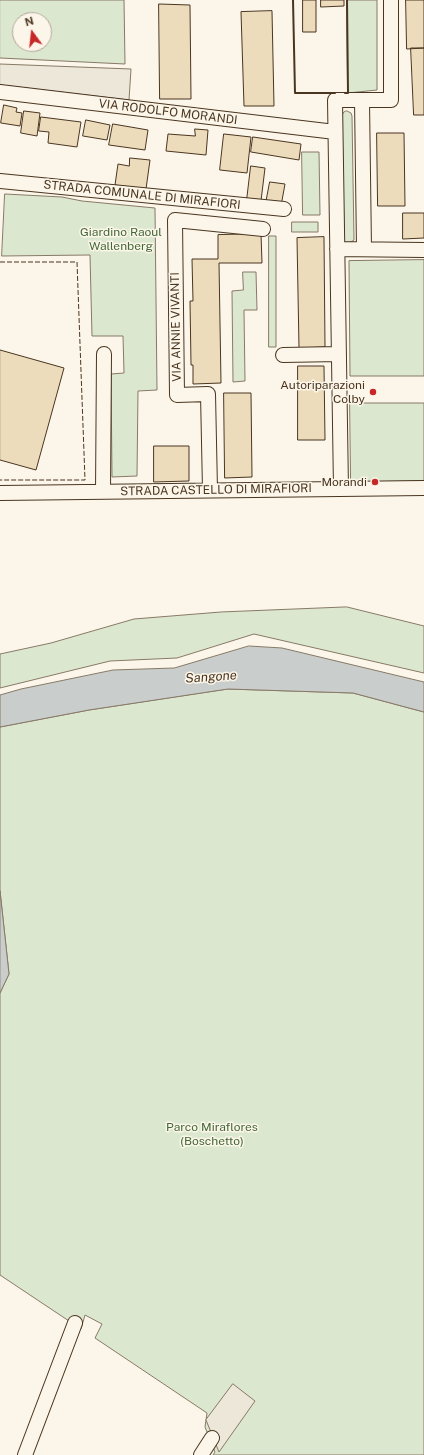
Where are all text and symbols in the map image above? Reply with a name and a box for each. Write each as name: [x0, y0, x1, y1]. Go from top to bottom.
north arrow: [12, 12, 52, 52]
text: N: [23, 14, 35, 28]
street label: VIA RODOLFO MORANDI: [98, 96, 238, 128]
street label: STRADA COMUNALE DI MIRAFIORI: [43, 177, 241, 213]
park label: Giardino Raoul Wallenberg: [80, 225, 162, 253]
street label: VIA ANNIE VIVANTI: [168, 272, 184, 382]
place label: Autoriparazioni Colby: [280, 378, 365, 406]
marker: Autoriparazioni Colby: [368, 387, 378, 397]
place label: Morandi: [321, 475, 367, 489]
marker: Morandi: [370, 477, 380, 487]
street label: STRADA CASTELLO DI MIRAFIORI: [120, 481, 312, 499]
water label: Sangone: [185, 667, 237, 687]
park label: Parco Miraflores (Boschetto): [166, 1120, 258, 1148]

